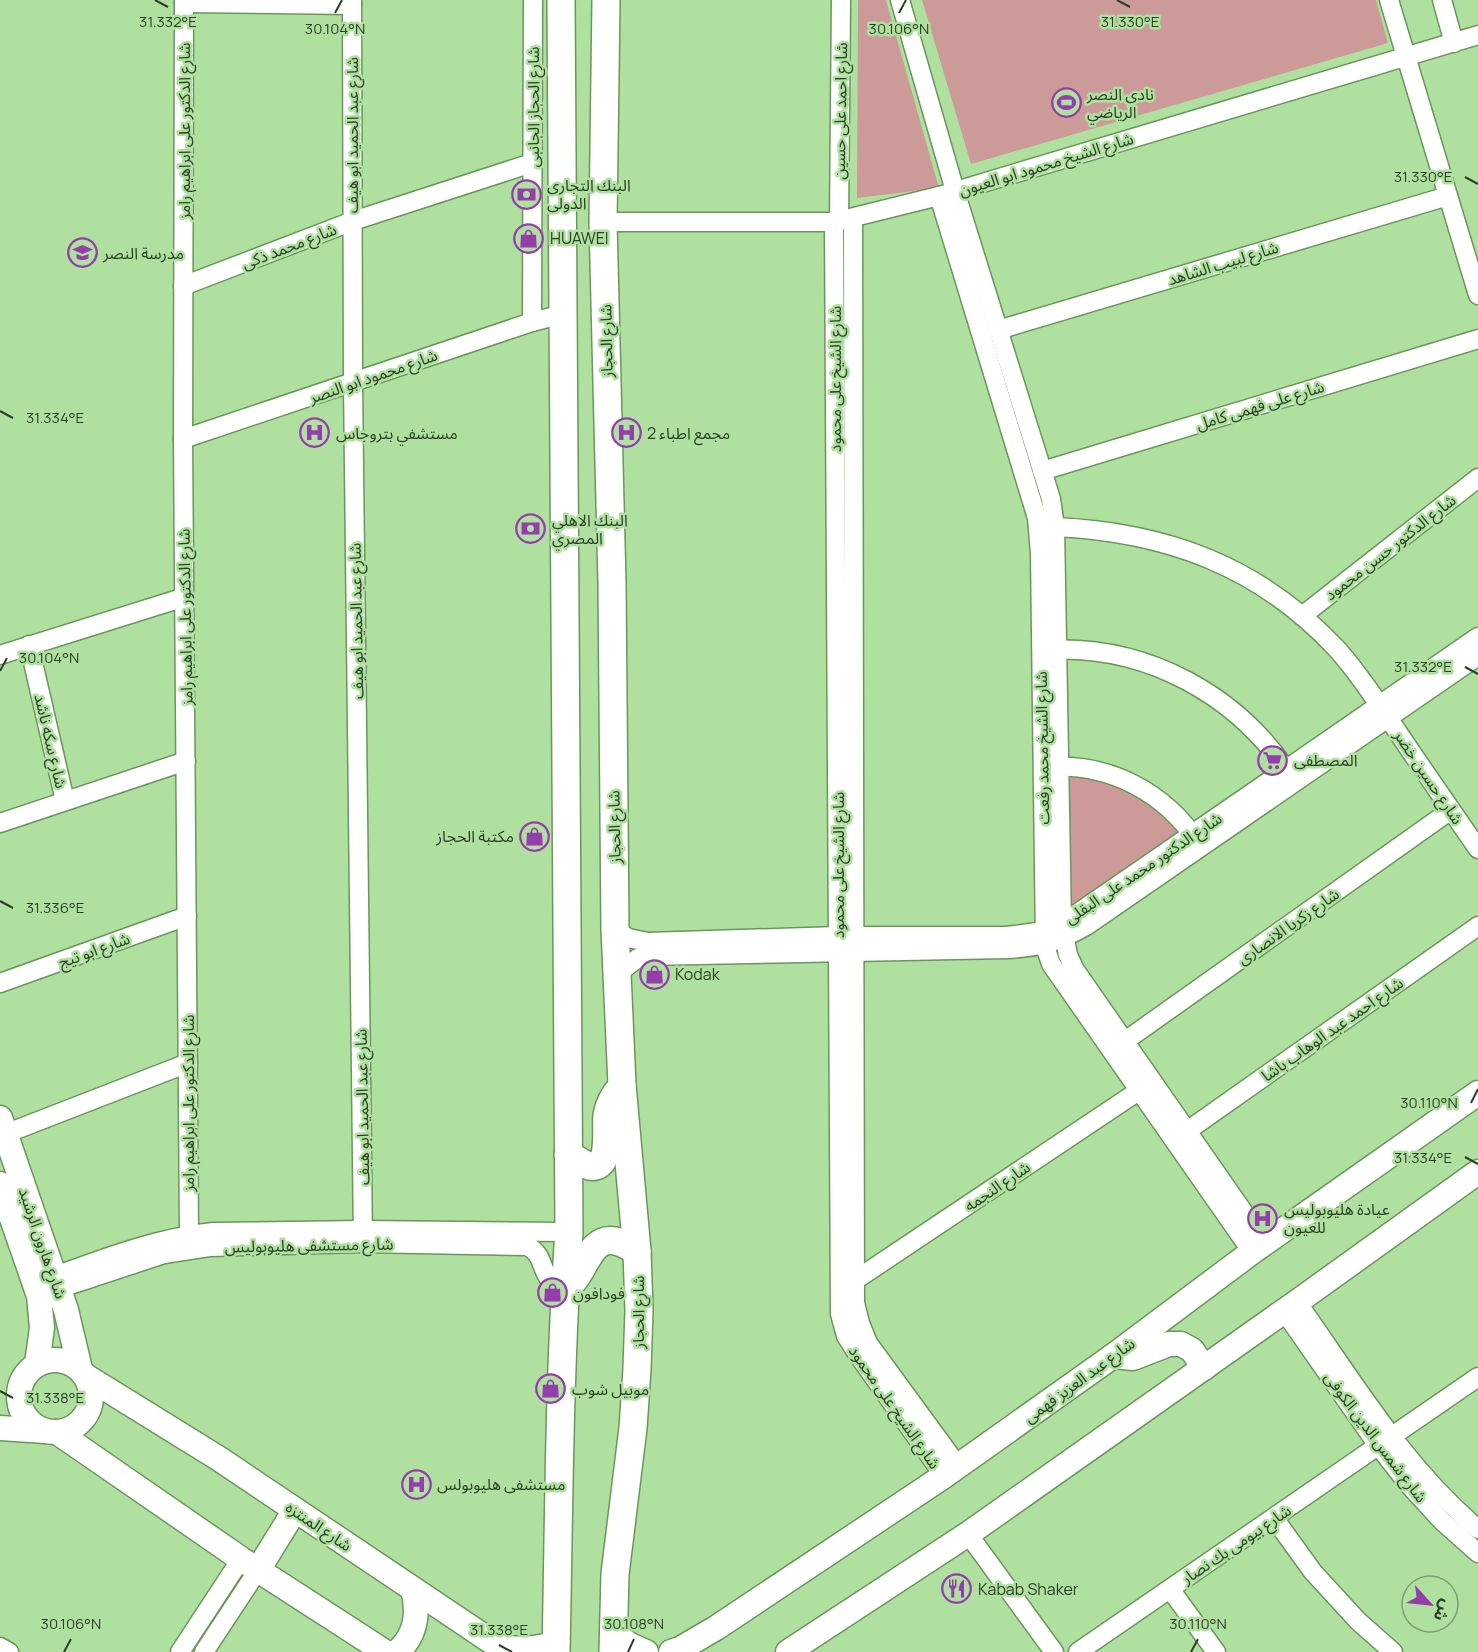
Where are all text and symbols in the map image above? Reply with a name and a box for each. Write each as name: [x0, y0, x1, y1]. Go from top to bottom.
text: 31.332°E: [139, 11, 197, 32]
text: 31.330°E: [1101, 11, 1159, 32]
text: 30.104°N: [305, 18, 365, 39]
text: 30.106°N: [869, 18, 929, 39]
street label: شارع الدكتور على ابراهيم رامز: [173, 42, 197, 221]
street label: شارع احمد على حسين: [828, 42, 854, 180]
street label: شارع الحجاز الجانبى: [522, 47, 546, 167]
street label: شارع عبد الحميد ابو هيف: [341, 57, 365, 213]
place label: نادي النصر الرياضي: [1086, 83, 1154, 125]
sports icon: نادي النصر الرياضي: [1050, 87, 1082, 119]
street label: شارع الشيخ محمود ابو العيون: [956, 127, 1137, 203]
text: 31.330°E: [1394, 166, 1452, 187]
place label: البنك التجارى الدولى: [547, 174, 631, 214]
bank icon: البنك التجارى الدولى: [510, 178, 542, 210]
street label: شارع محمد ذكى: [238, 218, 340, 276]
shop icon: HUAWEI: [513, 222, 545, 254]
place label: HUAWEI: [550, 227, 609, 249]
street label: شارع لبيب الشاهد: [1165, 236, 1282, 292]
school or university icon: مدرسة النصر: [66, 237, 98, 269]
place label: مدرسة النصر: [102, 242, 184, 264]
street label: شارع الحجاز: [594, 304, 620, 379]
street label: شارع الشيخ على محمود: [824, 306, 848, 452]
street label: شارع محمود ابو النصر: [305, 344, 441, 411]
street label: شارع على فهمى كامل: [1193, 375, 1327, 437]
text: 31.334°E: [26, 407, 84, 428]
hospital icon: مستشفي بتروجاس: [299, 417, 331, 449]
hospital icon: مجمع اطباء 2: [610, 417, 642, 449]
place label: مستشفي بتروجاس: [336, 422, 458, 446]
place label: مجمع اطباء 2: [647, 422, 730, 446]
street label: شارع الدكتور حسن محمود: [1320, 489, 1461, 607]
place label: البنك الاهلي المصري: [552, 509, 628, 551]
bank icon: البنك الاهلي المصري: [515, 513, 547, 545]
street label: شارع الدكتور على ابراهيم رامز: [172, 528, 200, 707]
street label: شارع عبد الحميد ابو هيف: [344, 543, 370, 699]
text: 30.104°N: [19, 647, 79, 668]
text: 31.332°E: [1394, 656, 1452, 677]
street label: شارع الشيخ محمد رفعت: [1030, 671, 1056, 825]
street label: شارع سكه ناشد: [28, 692, 73, 791]
street label: شارع حسين خضر: [1387, 725, 1469, 830]
supermarket icon: المصطفى: [1257, 744, 1289, 776]
place label: المصطفى: [1294, 749, 1357, 771]
street label: شارع الحجاز: [602, 790, 628, 865]
street label: شارع الشيخ على محمود: [827, 792, 851, 938]
street label: شارع الدكتور محمد على البقلى: [1060, 807, 1227, 931]
shop icon: مكتبة الحجاز: [519, 820, 551, 852]
place label: مكتبة الحجاز: [435, 825, 514, 847]
street label: شارع زكريا الانصارى: [1233, 883, 1345, 971]
text: 31.336°E: [26, 897, 84, 918]
street label: شارع ابو تيج: [55, 927, 133, 975]
shop icon: Kodak: [638, 958, 670, 990]
place label: Kodak: [675, 963, 721, 985]
street label: شارع احمد عبد الوهاب باشا: [1257, 972, 1408, 1088]
street label: شارع الدكتور على ابراهيم رامز: [177, 1014, 201, 1193]
street label: شارع عبد الحميد ابو هيف: [350, 1029, 376, 1185]
text: 30.110°N: [1400, 1092, 1458, 1113]
text: 31.334°E: [1394, 1147, 1452, 1168]
street label: شارع النجمه: [960, 1156, 1035, 1218]
street label: شارع هارون الرشيد: [12, 1184, 72, 1302]
place label: عيادة هليوبوليس للعيون: [1284, 1198, 1390, 1238]
hospital icon: عيادة هليوبوليس للعيون: [1247, 1202, 1279, 1234]
street label: شارع مستشفى هليوبوليس: [225, 1233, 394, 1259]
street label: شارع الحجاز: [627, 1275, 651, 1350]
shop icon: فودافون: [536, 1277, 568, 1309]
place label: فودافون: [573, 1282, 625, 1304]
street label: شارع عبد العزيز فهمى: [1019, 1332, 1140, 1429]
street label: شارع الشيخ على محمود: [842, 1341, 946, 1474]
street label: شارع شمس الدين الكوفى: [1318, 1367, 1432, 1508]
shop icon: موبيل شوب: [535, 1373, 567, 1405]
place label: موبيل شوب: [572, 1378, 649, 1400]
text: 31.338°E: [26, 1387, 84, 1408]
hospital icon: مستشفى هليوبولس: [400, 1468, 432, 1500]
place label: مستشفى هليوبولس: [437, 1473, 565, 1495]
street label: شارع المنتزه: [281, 1496, 356, 1558]
street label: شارع بيومى بك نصار: [1176, 1499, 1296, 1591]
restaurant icon: Kabab Shaker: [941, 1573, 973, 1605]
north arrow: [1400, 1574, 1460, 1634]
place label: Kabab Shaker: [978, 1578, 1079, 1600]
text: ش: [1429, 1596, 1458, 1626]
text: 30.106°N: [41, 1613, 101, 1634]
text: 30.108°N: [604, 1613, 664, 1634]
text: 30.110°N: [1169, 1613, 1227, 1634]
text: 31.338°E: [470, 1619, 528, 1640]

